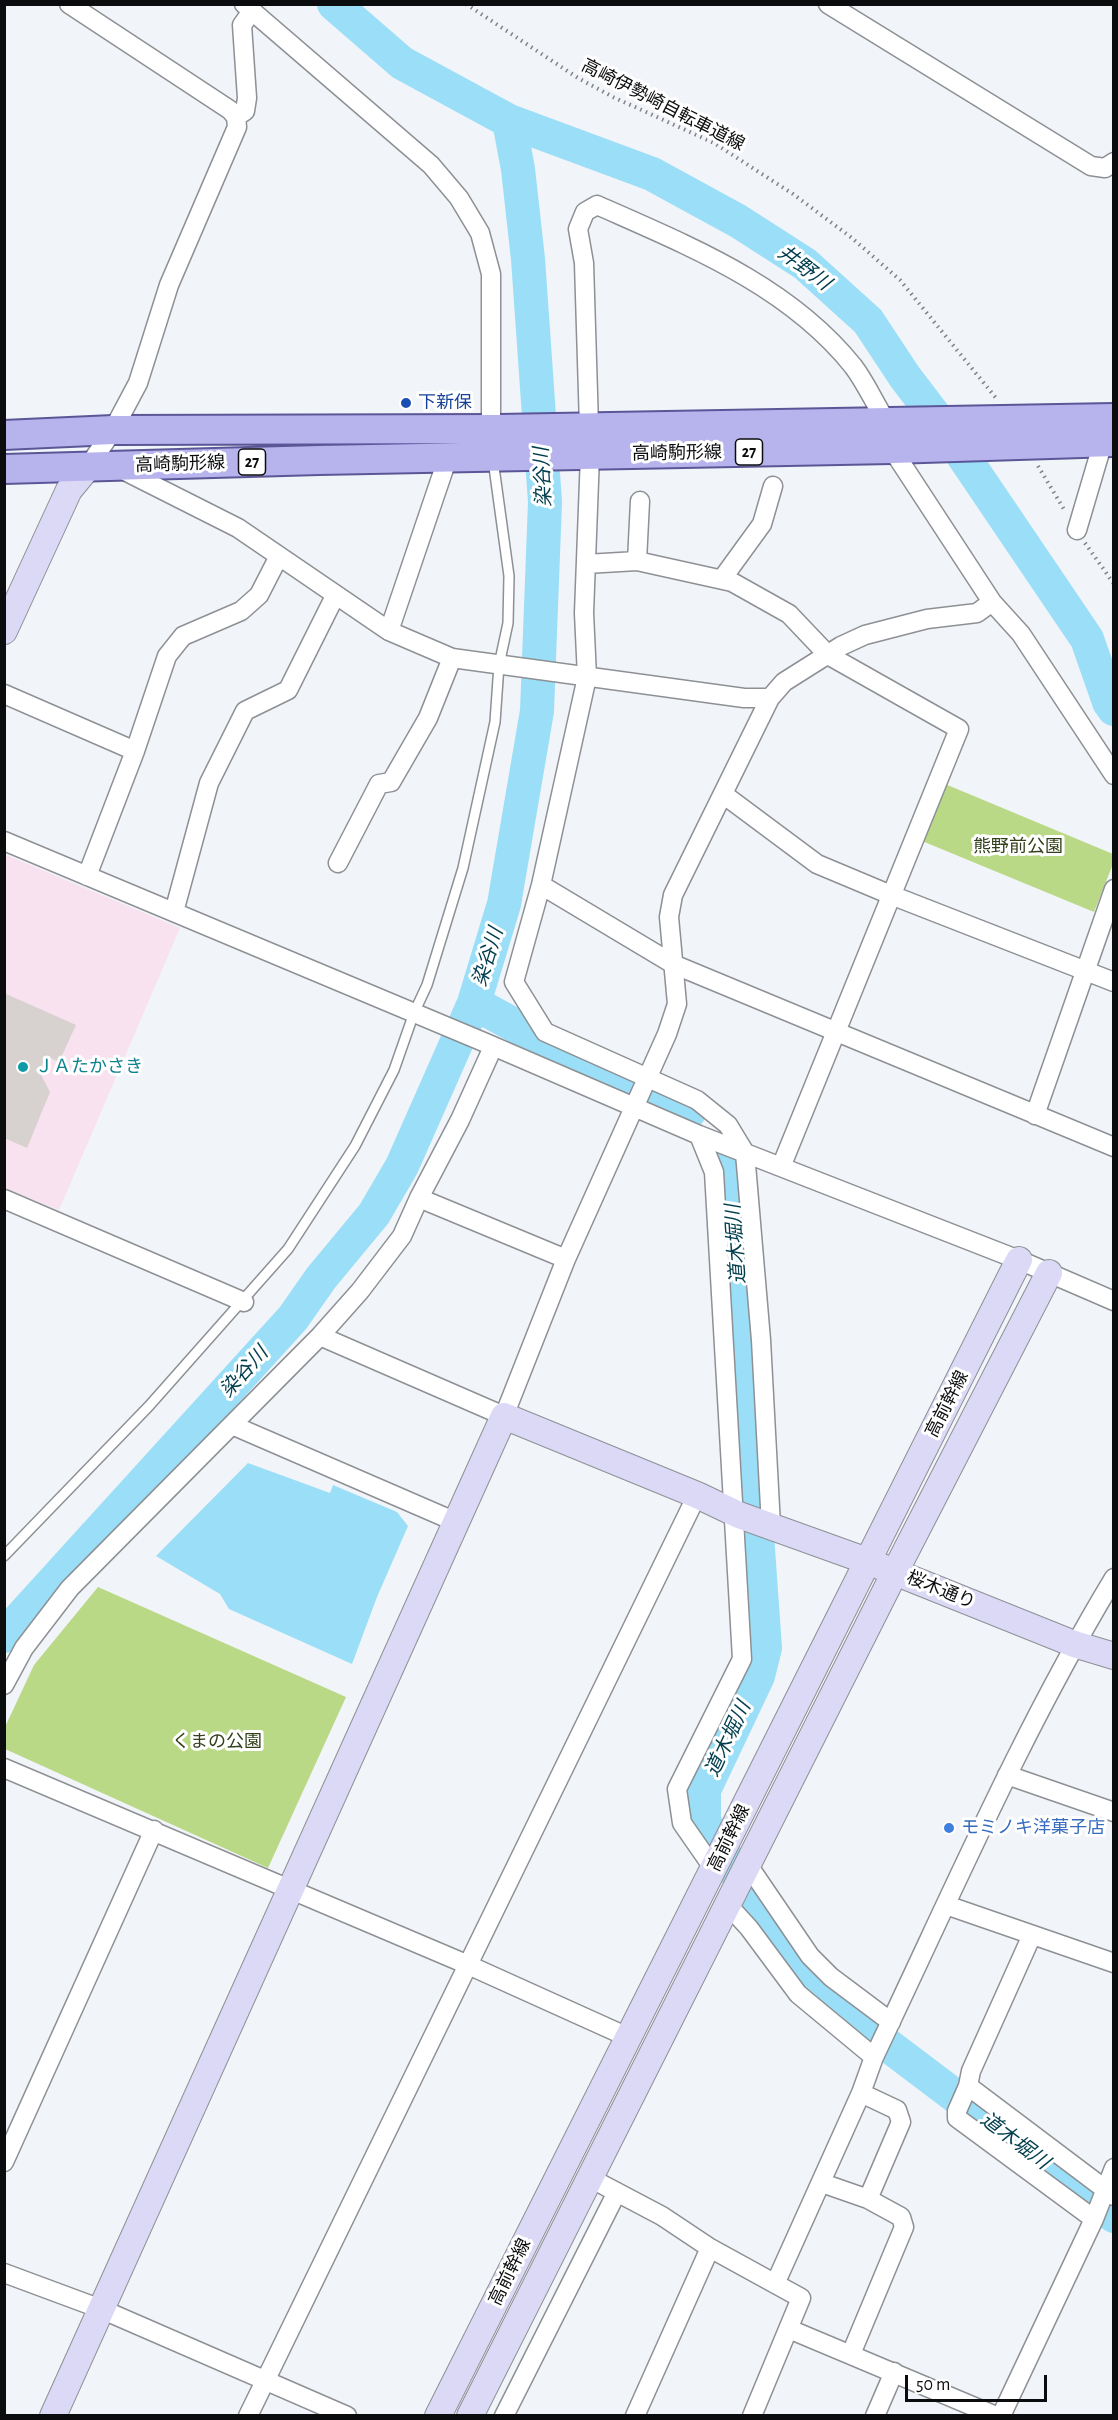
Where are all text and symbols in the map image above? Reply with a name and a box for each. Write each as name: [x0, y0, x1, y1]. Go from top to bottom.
street label: 高崎伊勢崎自転車道線: [578, 55, 748, 155]
water label: 井野川: [773, 240, 835, 296]
place label: 下新保: [418, 392, 472, 414]
marker: 下新保: [399, 396, 413, 410]
road number: 27: [736, 439, 762, 465]
street label: 高崎駒形線: [632, 441, 722, 465]
water label: 染谷川: [529, 446, 557, 508]
road number: 27: [238, 449, 266, 475]
street label: 高崎駒形線: [135, 452, 225, 476]
park label: 熊野前公園: [973, 836, 1063, 858]
water label: 染谷川: [468, 925, 508, 989]
place label: ＪＡたかさき: [35, 1056, 143, 1078]
marker: ＪＡたかさき: [16, 1060, 30, 1074]
water label: 道木堀川: [721, 1203, 751, 1285]
water label: 染谷川: [215, 1342, 273, 1402]
street label: 高前幹線: [921, 1367, 973, 1441]
street label: 桜木通り: [904, 1567, 978, 1613]
water label: 道木堀川: [700, 1698, 756, 1780]
park label: くまの公園: [172, 1731, 262, 1753]
street label: 高前幹線: [704, 1801, 754, 1875]
place label: モミノキ洋菓子店: [961, 1817, 1105, 1839]
marker: モミノキ洋菓子店: [942, 1821, 956, 1835]
water label: 道木堀川: [976, 2107, 1054, 2175]
street label: 高前幹線: [485, 2235, 535, 2309]
scale bar: [908, 2363, 1050, 2401]
text: 50 m: [916, 2376, 950, 2394]

